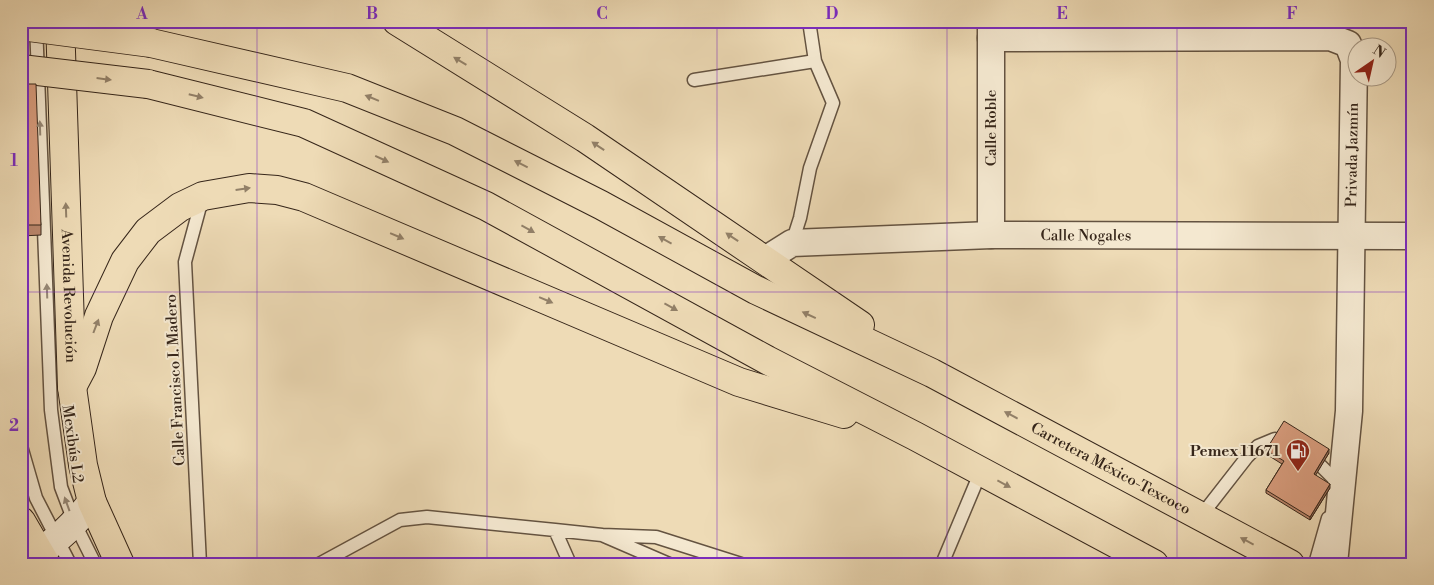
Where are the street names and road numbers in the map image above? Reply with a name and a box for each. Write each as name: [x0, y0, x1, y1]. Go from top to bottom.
street label: Calle Roble: [982, 90, 1001, 166]
street label: Privada Jazmín: [1342, 103, 1363, 207]
street label: Calle Nogales: [1040, 226, 1131, 245]
street label: Avenida Revolución: [57, 228, 80, 363]
street label: Calle Francisco I. Madero: [162, 294, 189, 466]
street label: Mexibús L2: [58, 404, 87, 484]
street label: Carretera México-Texcoco: [1027, 418, 1194, 519]

